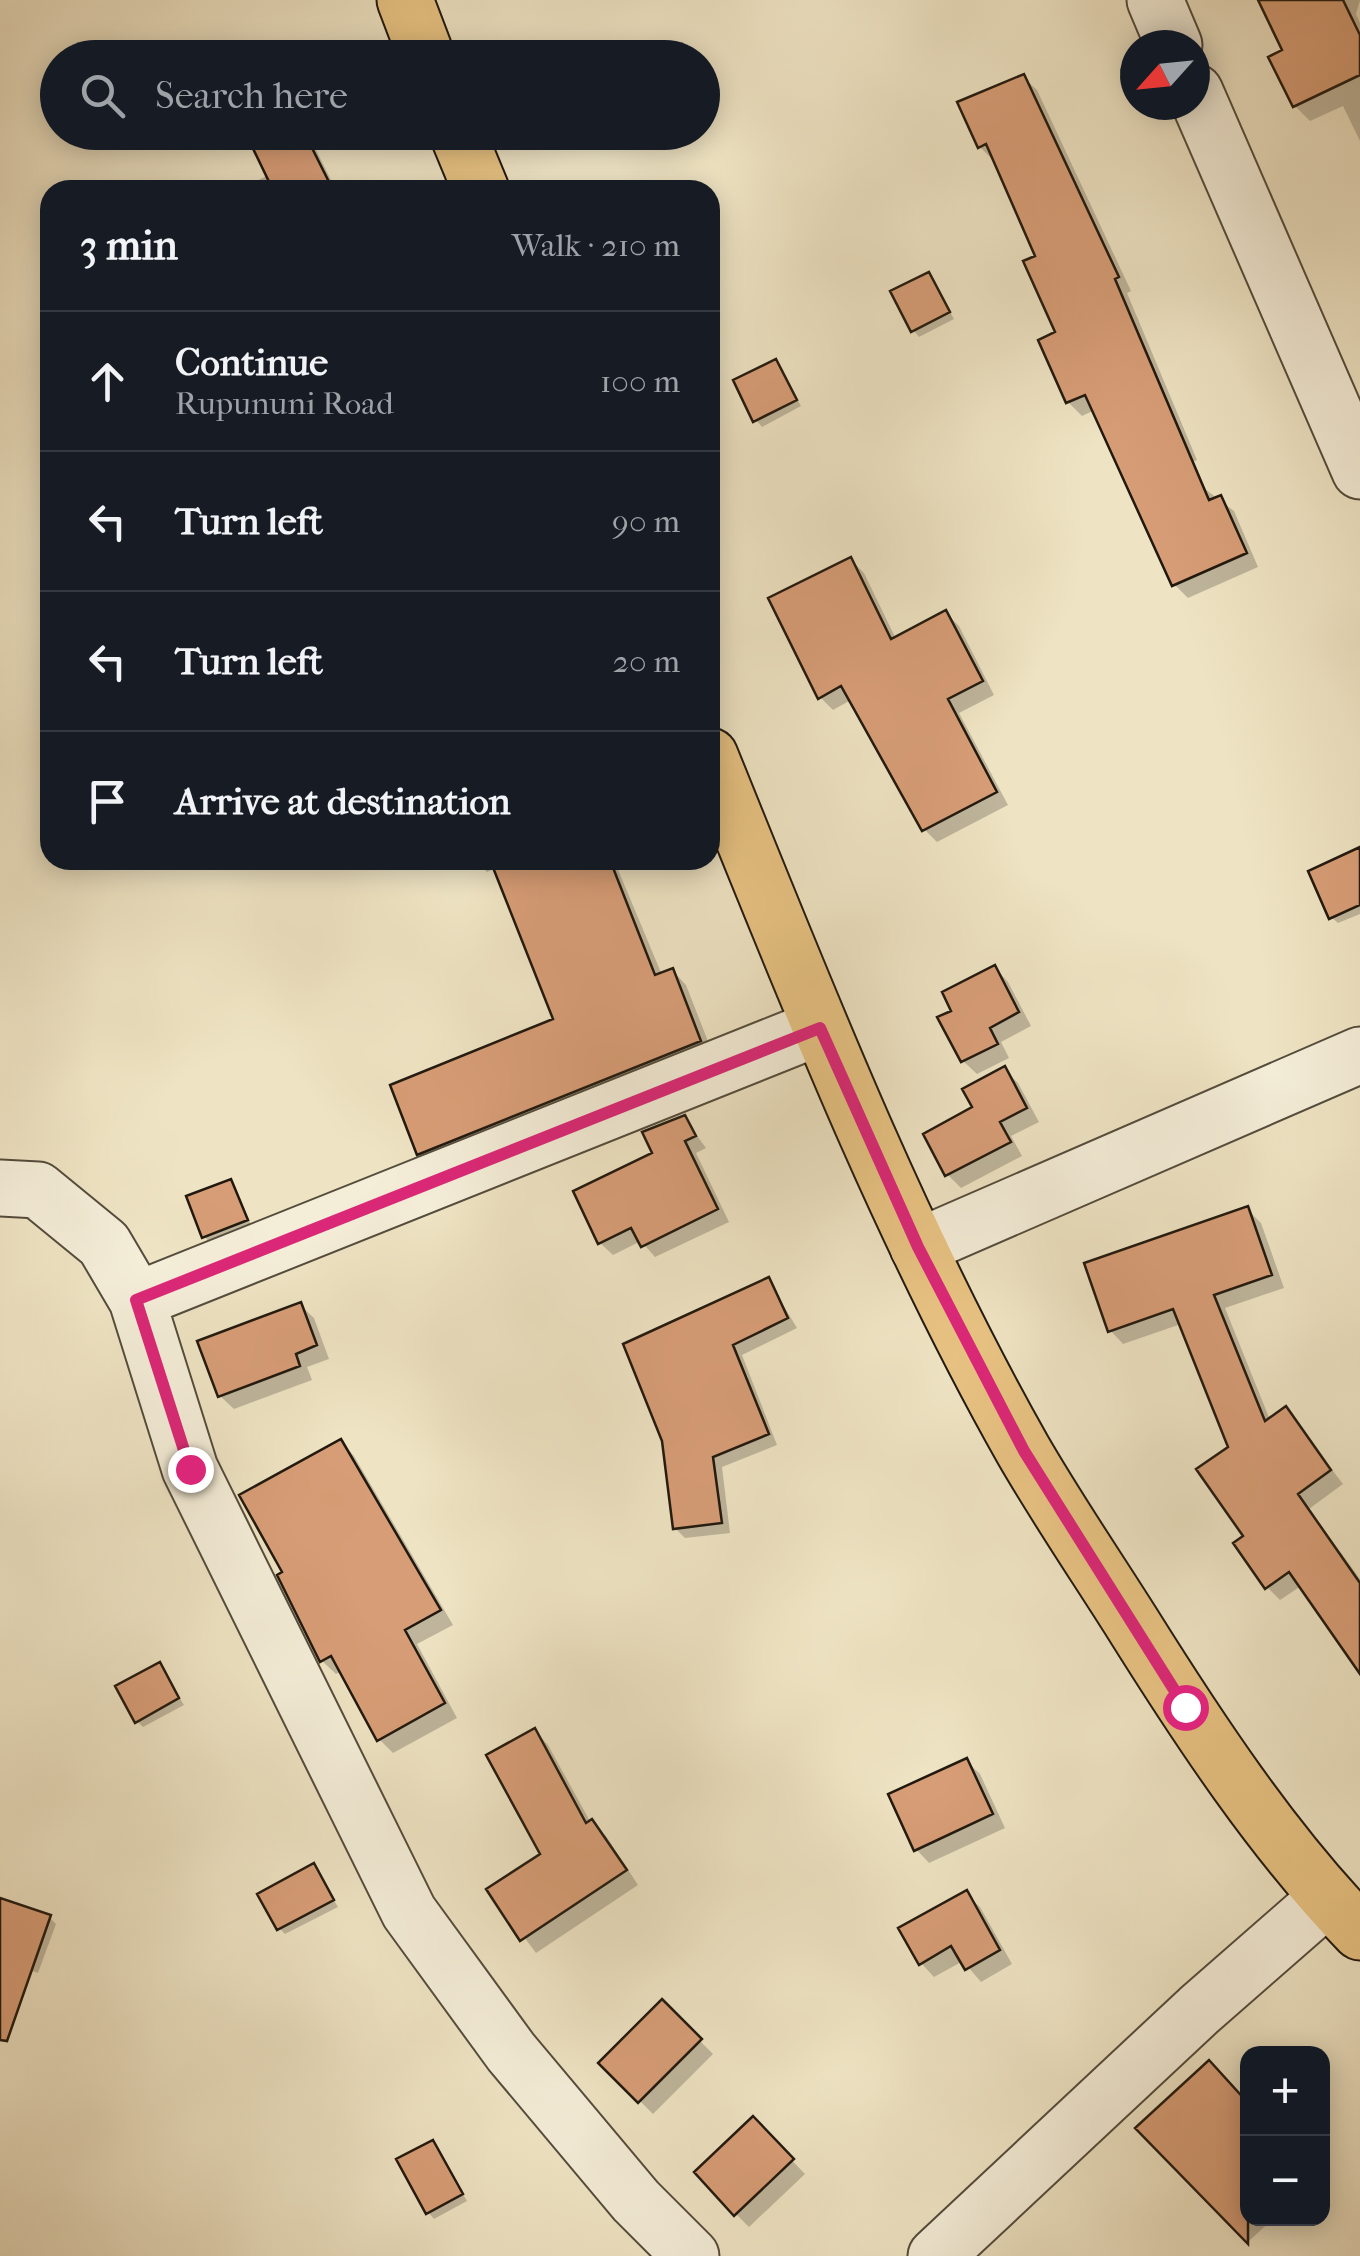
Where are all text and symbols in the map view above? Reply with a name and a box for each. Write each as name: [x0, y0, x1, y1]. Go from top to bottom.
north arrow: [1120, 30, 1210, 120]
search box: [40, 40, 720, 150]
icon: search: [75, 68, 130, 123]
text: Search here: [155, 73, 348, 118]
text: 3 min: [80, 221, 178, 270]
text: Walk · 210 m: [512, 227, 680, 264]
text: Continue: [175, 340, 328, 385]
icon: ahead: [80, 354, 135, 409]
text: 100 m: [600, 363, 680, 400]
text: Rupununi Road: [175, 385, 394, 422]
icon: left: [80, 494, 135, 549]
text: Turn left: [175, 499, 323, 544]
text: 90 m: [612, 503, 680, 540]
icon: left: [80, 634, 135, 689]
text: Turn left: [175, 639, 323, 684]
text: 20 m: [612, 643, 680, 680]
icon: arrive: [80, 774, 135, 829]
text: Arrive at destination: [175, 779, 511, 824]
route end: [168, 1447, 214, 1493]
route start: [1163, 1685, 1209, 1731]
map controls: [1240, 2046, 1330, 2226]
button: +: [1240, 2046, 1330, 2136]
button: −: [1240, 2136, 1330, 2226]

